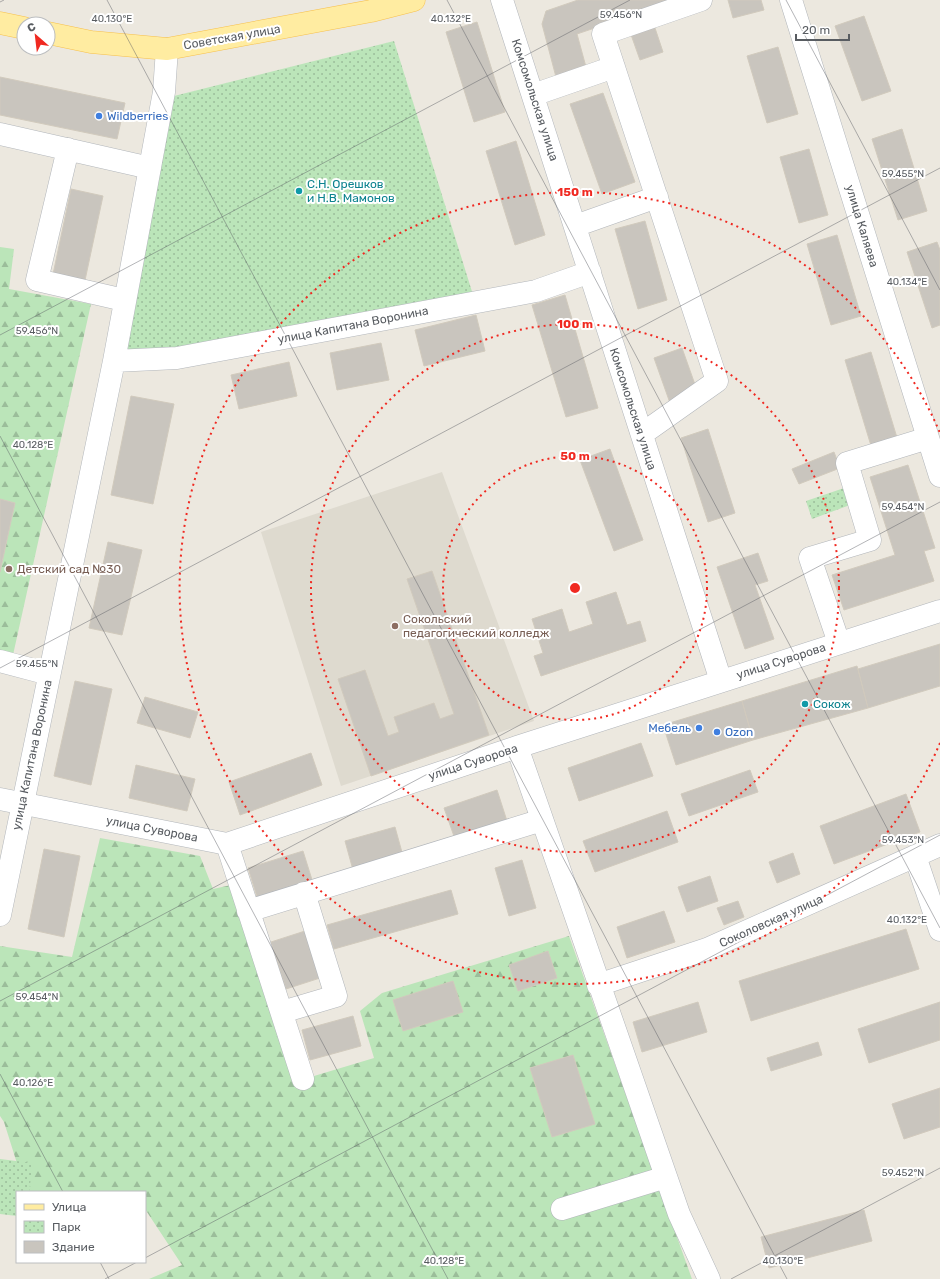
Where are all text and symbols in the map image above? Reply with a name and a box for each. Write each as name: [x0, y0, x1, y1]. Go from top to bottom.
text: 59.456°N: [600, 9, 642, 21]
text: 40.130°E: [92, 13, 132, 25]
text: 40.132°E: [431, 13, 471, 25]
north arrow: [16, 16, 56, 56]
scale bar: [796, 16, 849, 42]
text: С: [25, 20, 38, 35]
street label: Советская улица: [182, 22, 282, 52]
text: 20 m: [802, 23, 830, 37]
street label: Комсомольская улица: [509, 37, 561, 163]
place label: Wildberries: [107, 109, 168, 123]
marker: Wildberries: [94, 111, 104, 121]
text: 59.455°N: [882, 168, 924, 180]
place label: С.Н. Орешков и Н.В. Мамонов: [307, 177, 395, 205]
street label: улица Каляева: [843, 183, 881, 269]
text: 150 m: [557, 185, 593, 199]
marker: С.Н. Орешков и Н.В. Мамонов: [294, 186, 304, 196]
text: 40.134°E: [887, 276, 927, 288]
street label: улица Капитана Воронина: [276, 304, 430, 346]
text: 100 m: [557, 317, 593, 331]
text: 59.456°N: [16, 325, 58, 337]
street label: Комсомольская улица: [607, 346, 659, 472]
text: 40.128°E: [13, 439, 53, 451]
text: 50 m: [560, 449, 590, 463]
text: 59.454°N: [882, 501, 924, 513]
place label: Детский сад №30: [17, 562, 121, 576]
marker: Детский сад №30: [4, 564, 14, 574]
centre of rings: [568, 581, 582, 595]
place label: Сокольский педагогический колледж: [403, 612, 550, 640]
marker: Сокольский педагогический колледж: [390, 621, 400, 631]
street label: улица Суворова: [735, 640, 827, 682]
text: 59.455°N: [16, 658, 58, 670]
street label: улица Капитана Воронина: [9, 679, 55, 831]
place label: Сокож: [813, 697, 851, 711]
marker: Сокож: [800, 699, 810, 709]
place label: Мебель: [648, 721, 691, 735]
marker: Мебель: [694, 723, 704, 733]
place label: Ozon: [725, 725, 753, 739]
marker: Ozon: [712, 727, 722, 737]
street label: улица Суворова: [427, 741, 519, 783]
street label: улица Суворова: [105, 813, 199, 845]
text: 59.453°N: [882, 834, 924, 846]
street label: Соколовская улица: [717, 892, 825, 950]
text: 40.132°E: [887, 914, 927, 926]
text: 59.454°N: [16, 991, 58, 1003]
text: 40.126°E: [13, 1077, 53, 1089]
text: 59.452°N: [882, 1167, 924, 1179]
legend: [16, 1191, 146, 1263]
text: Улица: [52, 1200, 86, 1214]
text: Парк: [52, 1220, 81, 1234]
text: Здание: [52, 1240, 95, 1254]
text: 40.128°E: [424, 1255, 464, 1267]
text: 40.130°E: [763, 1255, 803, 1267]

